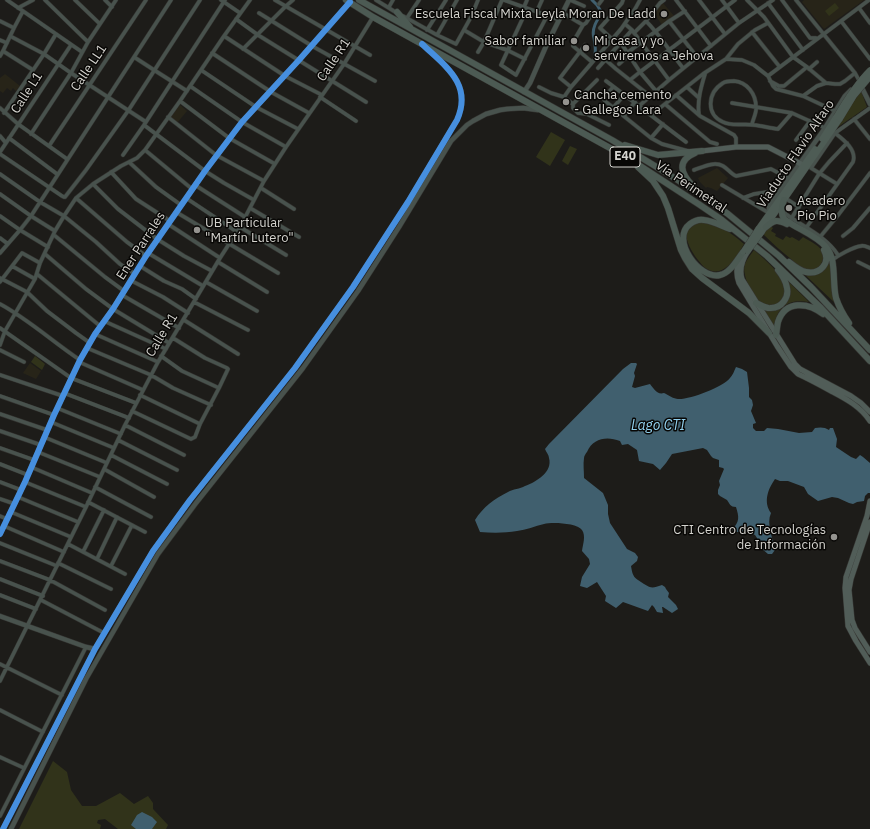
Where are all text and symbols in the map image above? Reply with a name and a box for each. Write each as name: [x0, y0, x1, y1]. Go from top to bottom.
place label: Escuela Fiscal Mixta Leyla Moran De Ladd: [415, 6, 656, 22]
marker: Escuela Fiscal Mixta Leyla Moran De Ladd: [659, 9, 669, 19]
place label: Sabor familiar: [485, 33, 566, 49]
place label: Mi casa y yo serviremos a Jehova: [594, 33, 713, 64]
street label: Calle R1: [314, 36, 354, 84]
marker: Sabor familiar: [569, 36, 579, 46]
street label: Calle LL1: [68, 42, 110, 94]
marker: Mi casa y yo serviremos a Jehova: [581, 43, 591, 53]
street label: Calle L1: [8, 69, 46, 117]
place label: Cancha cemento - Gallegos Lara: [574, 87, 672, 118]
marker: Cancha cemento - Gallegos Lara: [561, 97, 571, 107]
street label: Viaducto Flavio Alfaro: [754, 97, 838, 211]
road number: E40: [610, 147, 640, 167]
street label: Vía Perimetral: [653, 158, 729, 216]
place label: Asadero Pio Pio: [797, 193, 845, 224]
marker: Asadero Pio Pio: [784, 203, 794, 213]
street label: Ener Parrales: [113, 209, 169, 283]
place label: UB Particular "Martín Lutero": [205, 215, 294, 246]
marker: UB Particular "Martín Lutero": [192, 225, 202, 235]
street label: Calle R1: [143, 310, 181, 360]
water label: Lago CTI: [631, 418, 685, 434]
place label: CTI Centro de Tecnologías de Información: [673, 522, 826, 553]
marker: CTI Centro de Tecnologías de Información: [829, 532, 839, 542]

